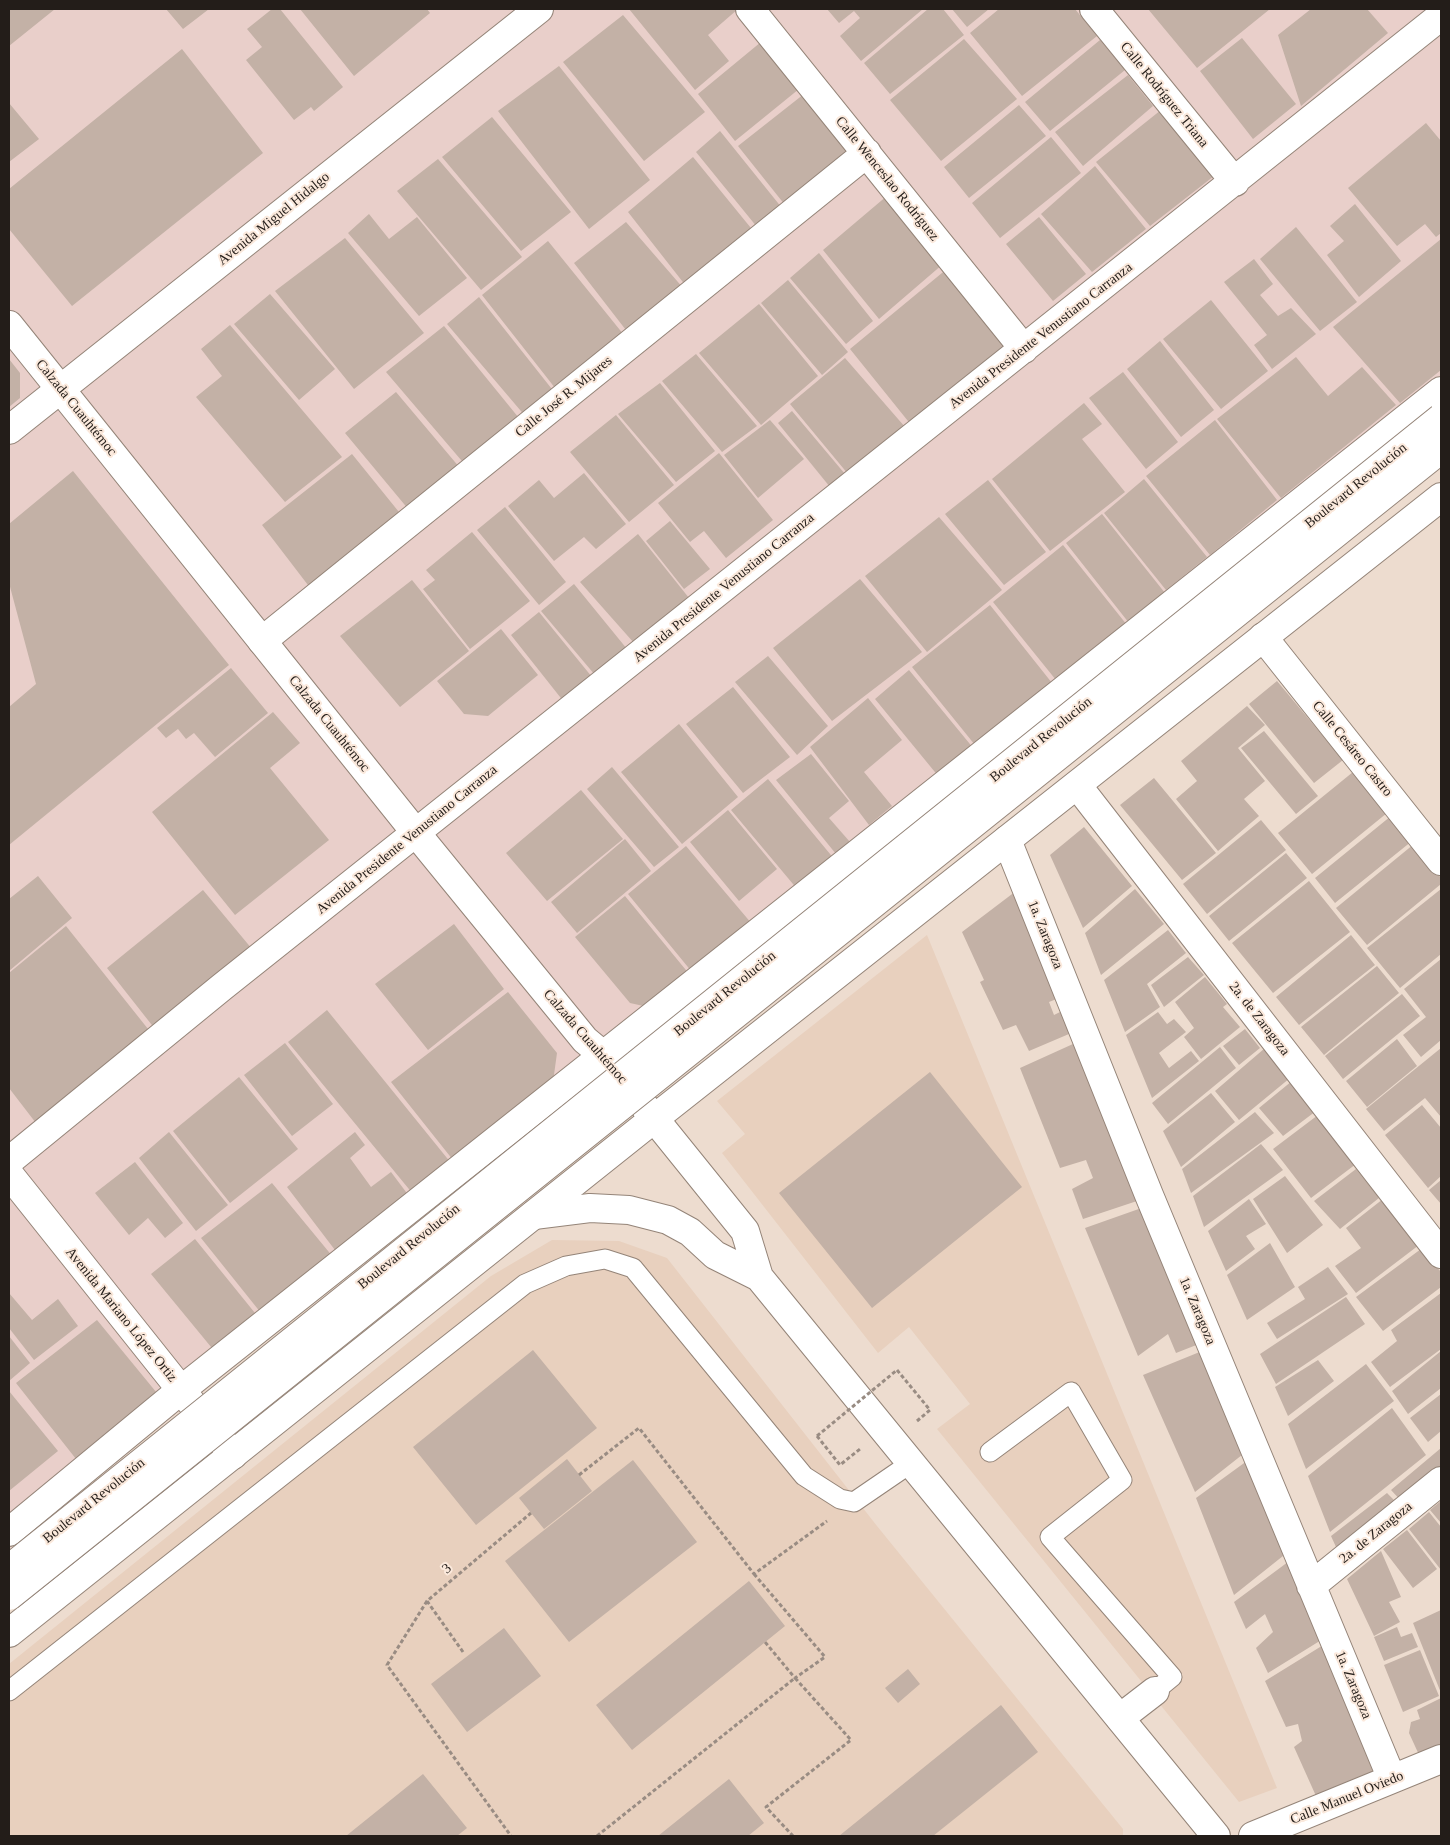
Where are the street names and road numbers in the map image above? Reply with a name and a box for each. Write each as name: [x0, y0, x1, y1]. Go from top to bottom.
street label: Calle Rodríguez Triana: [1116, 39, 1212, 151]
street label: Calle Wenceslao Rodríguez: [832, 113, 942, 245]
street label: Avenida Miguel Hidalgo: [215, 169, 333, 269]
street label: Avenida Presidente Venustiano Carranza: [946, 259, 1136, 413]
street label: Calle José R. Mijares: [512, 353, 616, 441]
street label: Calzada Cuauhtémoc: [32, 356, 120, 460]
street label: Boulevard Revolución: [1302, 440, 1410, 532]
street label: Avenida Presidente Venustiano Carranza: [630, 510, 818, 666]
street label: Calzada Cuauhtémoc: [285, 672, 373, 776]
street label: Boulevard Revolución: [987, 694, 1095, 786]
street label: Calle Cesáreo Castro: [1308, 698, 1396, 800]
street label: Avenida Presidente Venustiano Carranza: [313, 762, 501, 918]
street label: 1a. Zaragoza: [1024, 898, 1066, 972]
street label: Boulevard Revolución: [671, 948, 779, 1040]
street label: 2a. de Zaragoza: [1225, 979, 1293, 1059]
street label: Calzada Cuauhtémoc: [540, 986, 630, 1088]
street label: Boulevard Revolución: [355, 1201, 463, 1293]
street label: Avenida Mariano López Ortiz: [62, 1244, 180, 1386]
street label: 1a. Zaragoza: [1175, 1274, 1219, 1348]
street label: Boulevard Revolución: [40, 1455, 148, 1547]
street label: 2a. de Zaragoza: [1336, 1498, 1416, 1568]
street label: 3: [439, 1560, 455, 1578]
street label: 1a. Zaragoza: [1331, 1648, 1375, 1722]
street label: Calle Manuel Oviedo: [1288, 1768, 1406, 1828]

